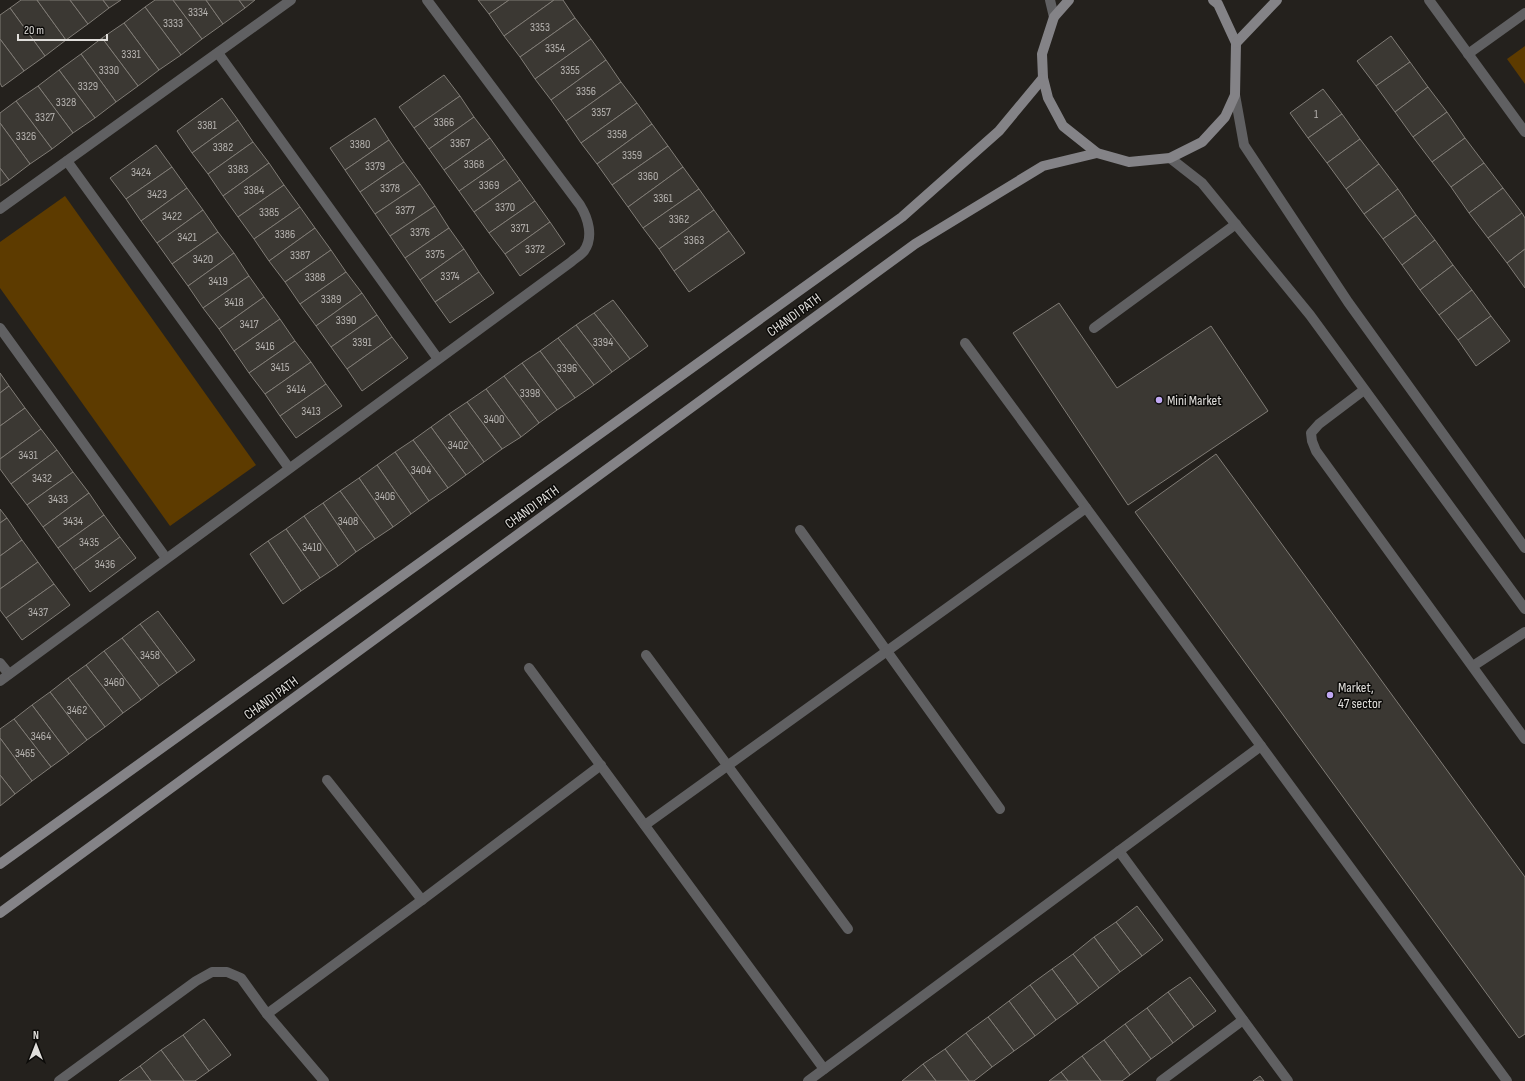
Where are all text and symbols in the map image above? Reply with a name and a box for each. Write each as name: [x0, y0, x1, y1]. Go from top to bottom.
house number: 3334: [188, 5, 208, 20]
scale bar: [18, 16, 107, 42]
house number: 3333: [163, 16, 183, 31]
house number: 3353: [530, 20, 550, 35]
text: 20 m: [24, 23, 44, 38]
house number: 3354: [545, 41, 565, 56]
house number: 3331: [121, 47, 141, 62]
house number: 3330: [99, 63, 119, 78]
house number: 3355: [560, 63, 580, 78]
house number: 3329: [78, 79, 98, 94]
house number: 3356: [576, 84, 596, 99]
house number: 3328: [56, 95, 76, 110]
house number: 3357: [591, 105, 611, 120]
house number: 1: [1314, 107, 1319, 122]
house number: 3327: [35, 110, 55, 125]
house number: 3366: [434, 115, 454, 130]
house number: 3381: [197, 118, 218, 133]
house number: 3358: [607, 127, 627, 142]
house number: 3326: [16, 129, 36, 144]
house number: 3367: [450, 136, 470, 151]
house number: 3380: [350, 137, 370, 152]
house number: 3382: [213, 140, 233, 155]
house number: 3359: [622, 148, 642, 163]
house number: 3368: [464, 157, 484, 172]
house number: 3379: [365, 159, 385, 174]
house number: 3383: [228, 162, 248, 177]
house number: 3424: [131, 165, 151, 180]
house number: 3360: [638, 169, 658, 184]
house number: 3369: [479, 178, 499, 193]
house number: 3378: [380, 181, 400, 196]
house number: 3384: [244, 183, 264, 198]
house number: 3423: [147, 187, 167, 202]
house number: 3361: [653, 191, 674, 206]
house number: 3370: [495, 200, 515, 215]
house number: 3377: [395, 203, 415, 218]
house number: 3385: [259, 205, 279, 220]
house number: 3422: [162, 209, 182, 224]
house number: 3362: [669, 212, 689, 227]
house number: 3371: [510, 221, 530, 236]
house number: 3376: [410, 225, 430, 240]
house number: 3386: [275, 227, 295, 242]
house number: 3421: [177, 230, 197, 245]
house number: 3363: [684, 233, 704, 248]
house number: 3372: [525, 242, 545, 257]
house number: 3375: [425, 247, 445, 262]
house number: 3387: [290, 248, 310, 263]
house number: 3420: [193, 252, 213, 267]
house number: 3374: [440, 269, 460, 284]
house number: 3388: [305, 270, 325, 285]
house number: 3419: [208, 274, 228, 289]
street label: CHANDI PATH: [764, 290, 824, 340]
house number: 3389: [321, 292, 341, 307]
house number: 3418: [224, 295, 244, 310]
house number: 3390: [336, 313, 356, 328]
house number: 3417: [239, 317, 259, 332]
house number: 3391: [352, 335, 373, 350]
house number: 3394: [593, 335, 613, 350]
house number: 3416: [255, 339, 275, 354]
house number: 3415: [270, 360, 290, 375]
house number: 3396: [557, 361, 577, 376]
house number: 3414: [286, 382, 306, 397]
house number: 3398: [520, 386, 540, 401]
place label: Mini Market: [1167, 392, 1221, 409]
marker: Mini Market: [1154, 395, 1164, 405]
house number: 3413: [301, 404, 321, 419]
house number: 3400: [484, 412, 504, 427]
house number: 3402: [448, 438, 468, 453]
house number: 3431: [18, 448, 38, 463]
house number: 3404: [411, 463, 431, 478]
house number: 3432: [32, 471, 52, 486]
street label: CHANDI PATH: [502, 482, 562, 532]
house number: 3406: [375, 489, 395, 504]
house number: 3433: [48, 492, 68, 507]
house number: 3434: [63, 514, 83, 529]
house number: 3408: [338, 514, 358, 529]
house number: 3435: [79, 535, 99, 550]
house number: 3410: [302, 540, 322, 555]
house number: 3436: [95, 557, 115, 572]
house number: 3437: [28, 605, 48, 620]
house number: 3458: [140, 648, 160, 663]
street label: CHANDI PATH: [241, 673, 301, 723]
house number: 3460: [104, 675, 124, 690]
place label: Market, 47 sector: [1338, 679, 1382, 712]
marker: Market, 47 sector: [1325, 690, 1335, 700]
house number: 3462: [67, 703, 87, 718]
house number: 3464: [31, 729, 51, 744]
house number: 3465: [15, 746, 35, 761]
north arrow: [16, 1025, 56, 1065]
text: N: [33, 1029, 39, 1042]

